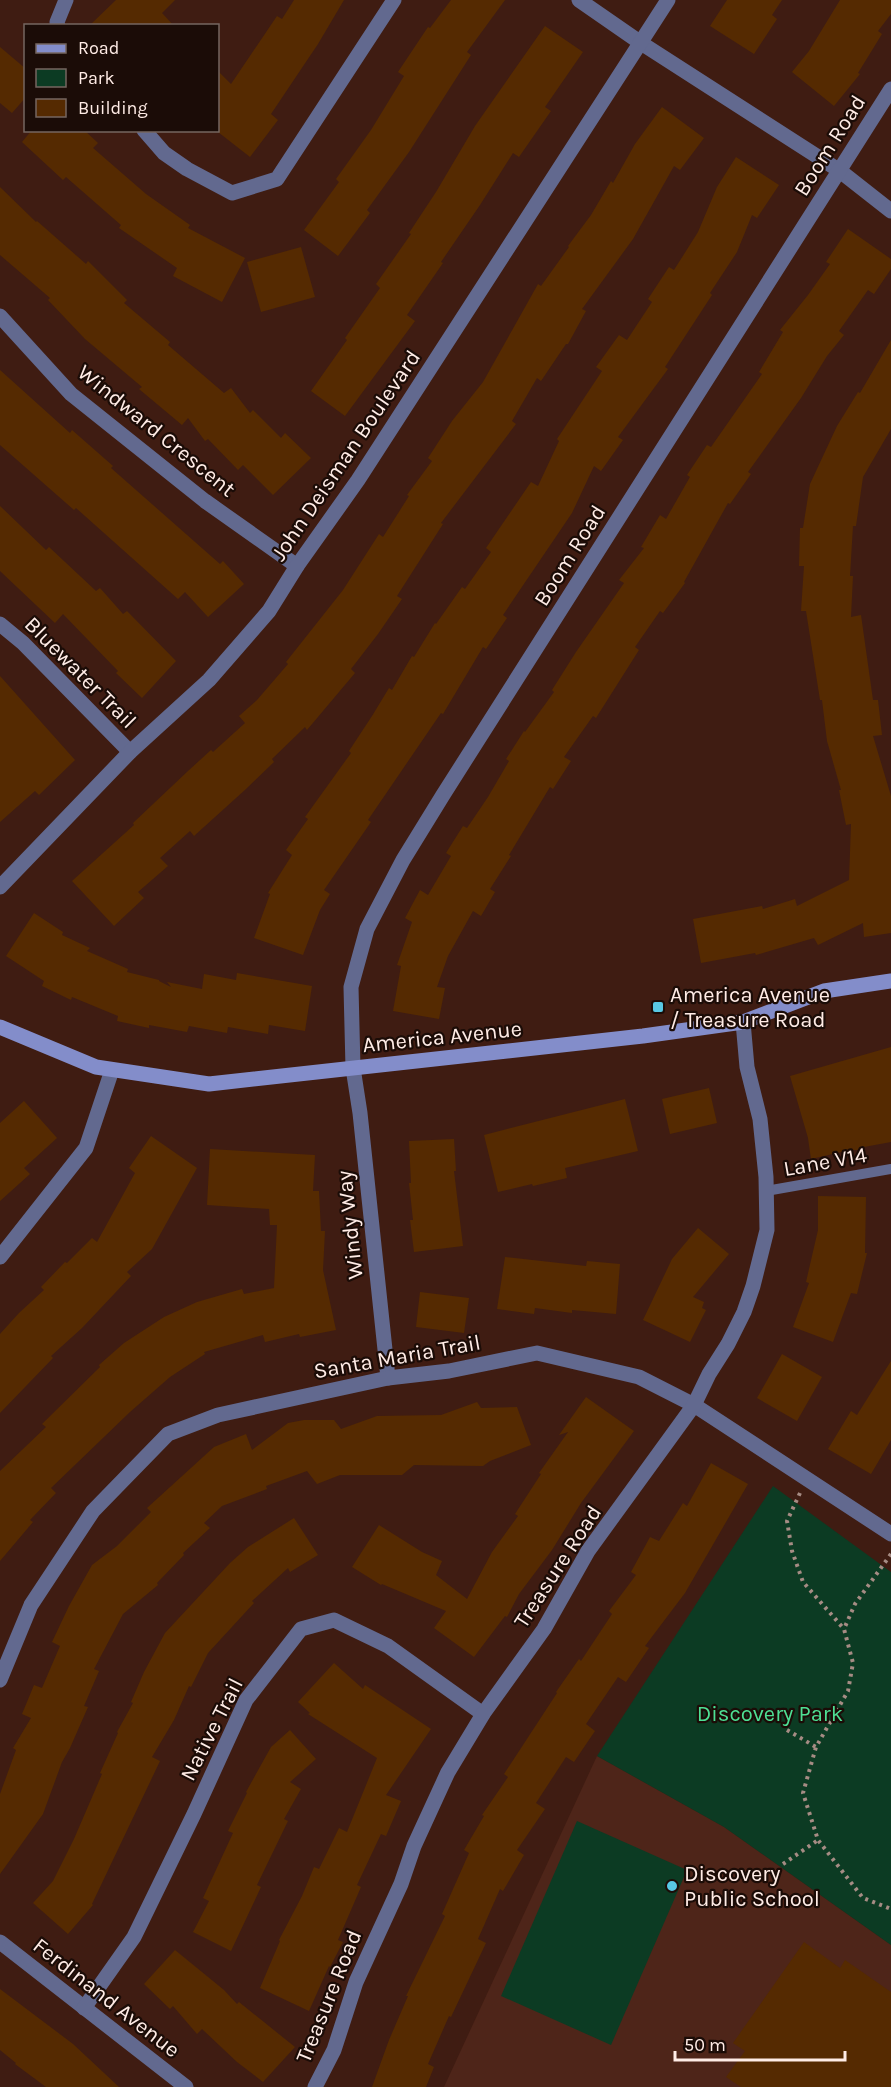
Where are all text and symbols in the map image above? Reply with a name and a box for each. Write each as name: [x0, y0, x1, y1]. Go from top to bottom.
legend: [24, 24, 219, 132]
text: Road: [78, 37, 119, 59]
text: Park: [78, 67, 115, 89]
street label: Boom Road: [789, 90, 871, 201]
text: Building: [78, 97, 148, 119]
street label: John Deisman Boulevard: [266, 345, 426, 566]
street label: Windward Crescent: [72, 359, 240, 502]
street label: Boom Road: [529, 500, 611, 611]
street label: Bluewater Trail: [19, 611, 142, 734]
place label: America Avenue / Treasure Road: [670, 982, 830, 1033]
marker: America Avenue / Treasure Road: [651, 1000, 665, 1014]
street label: America Avenue: [361, 1016, 523, 1058]
street label: Lane V14: [781, 1142, 869, 1182]
street label: Windy Way: [331, 1169, 369, 1281]
street label: Santa Maria Trail: [312, 1330, 483, 1384]
street label: Treasure Road: [509, 1500, 607, 1633]
street label: Native Trail: [175, 1674, 249, 1785]
park label: Discovery Park: [697, 1701, 843, 1727]
place label: Discovery Public School: [684, 1861, 820, 1912]
marker: Discovery Public School: [665, 1879, 679, 1893]
street label: Treasure Road: [291, 1926, 367, 2067]
street label: Ferdinand Avenue: [28, 1932, 185, 2063]
scale bar: [675, 2024, 844, 2062]
text: 50 m: [684, 2034, 726, 2056]

